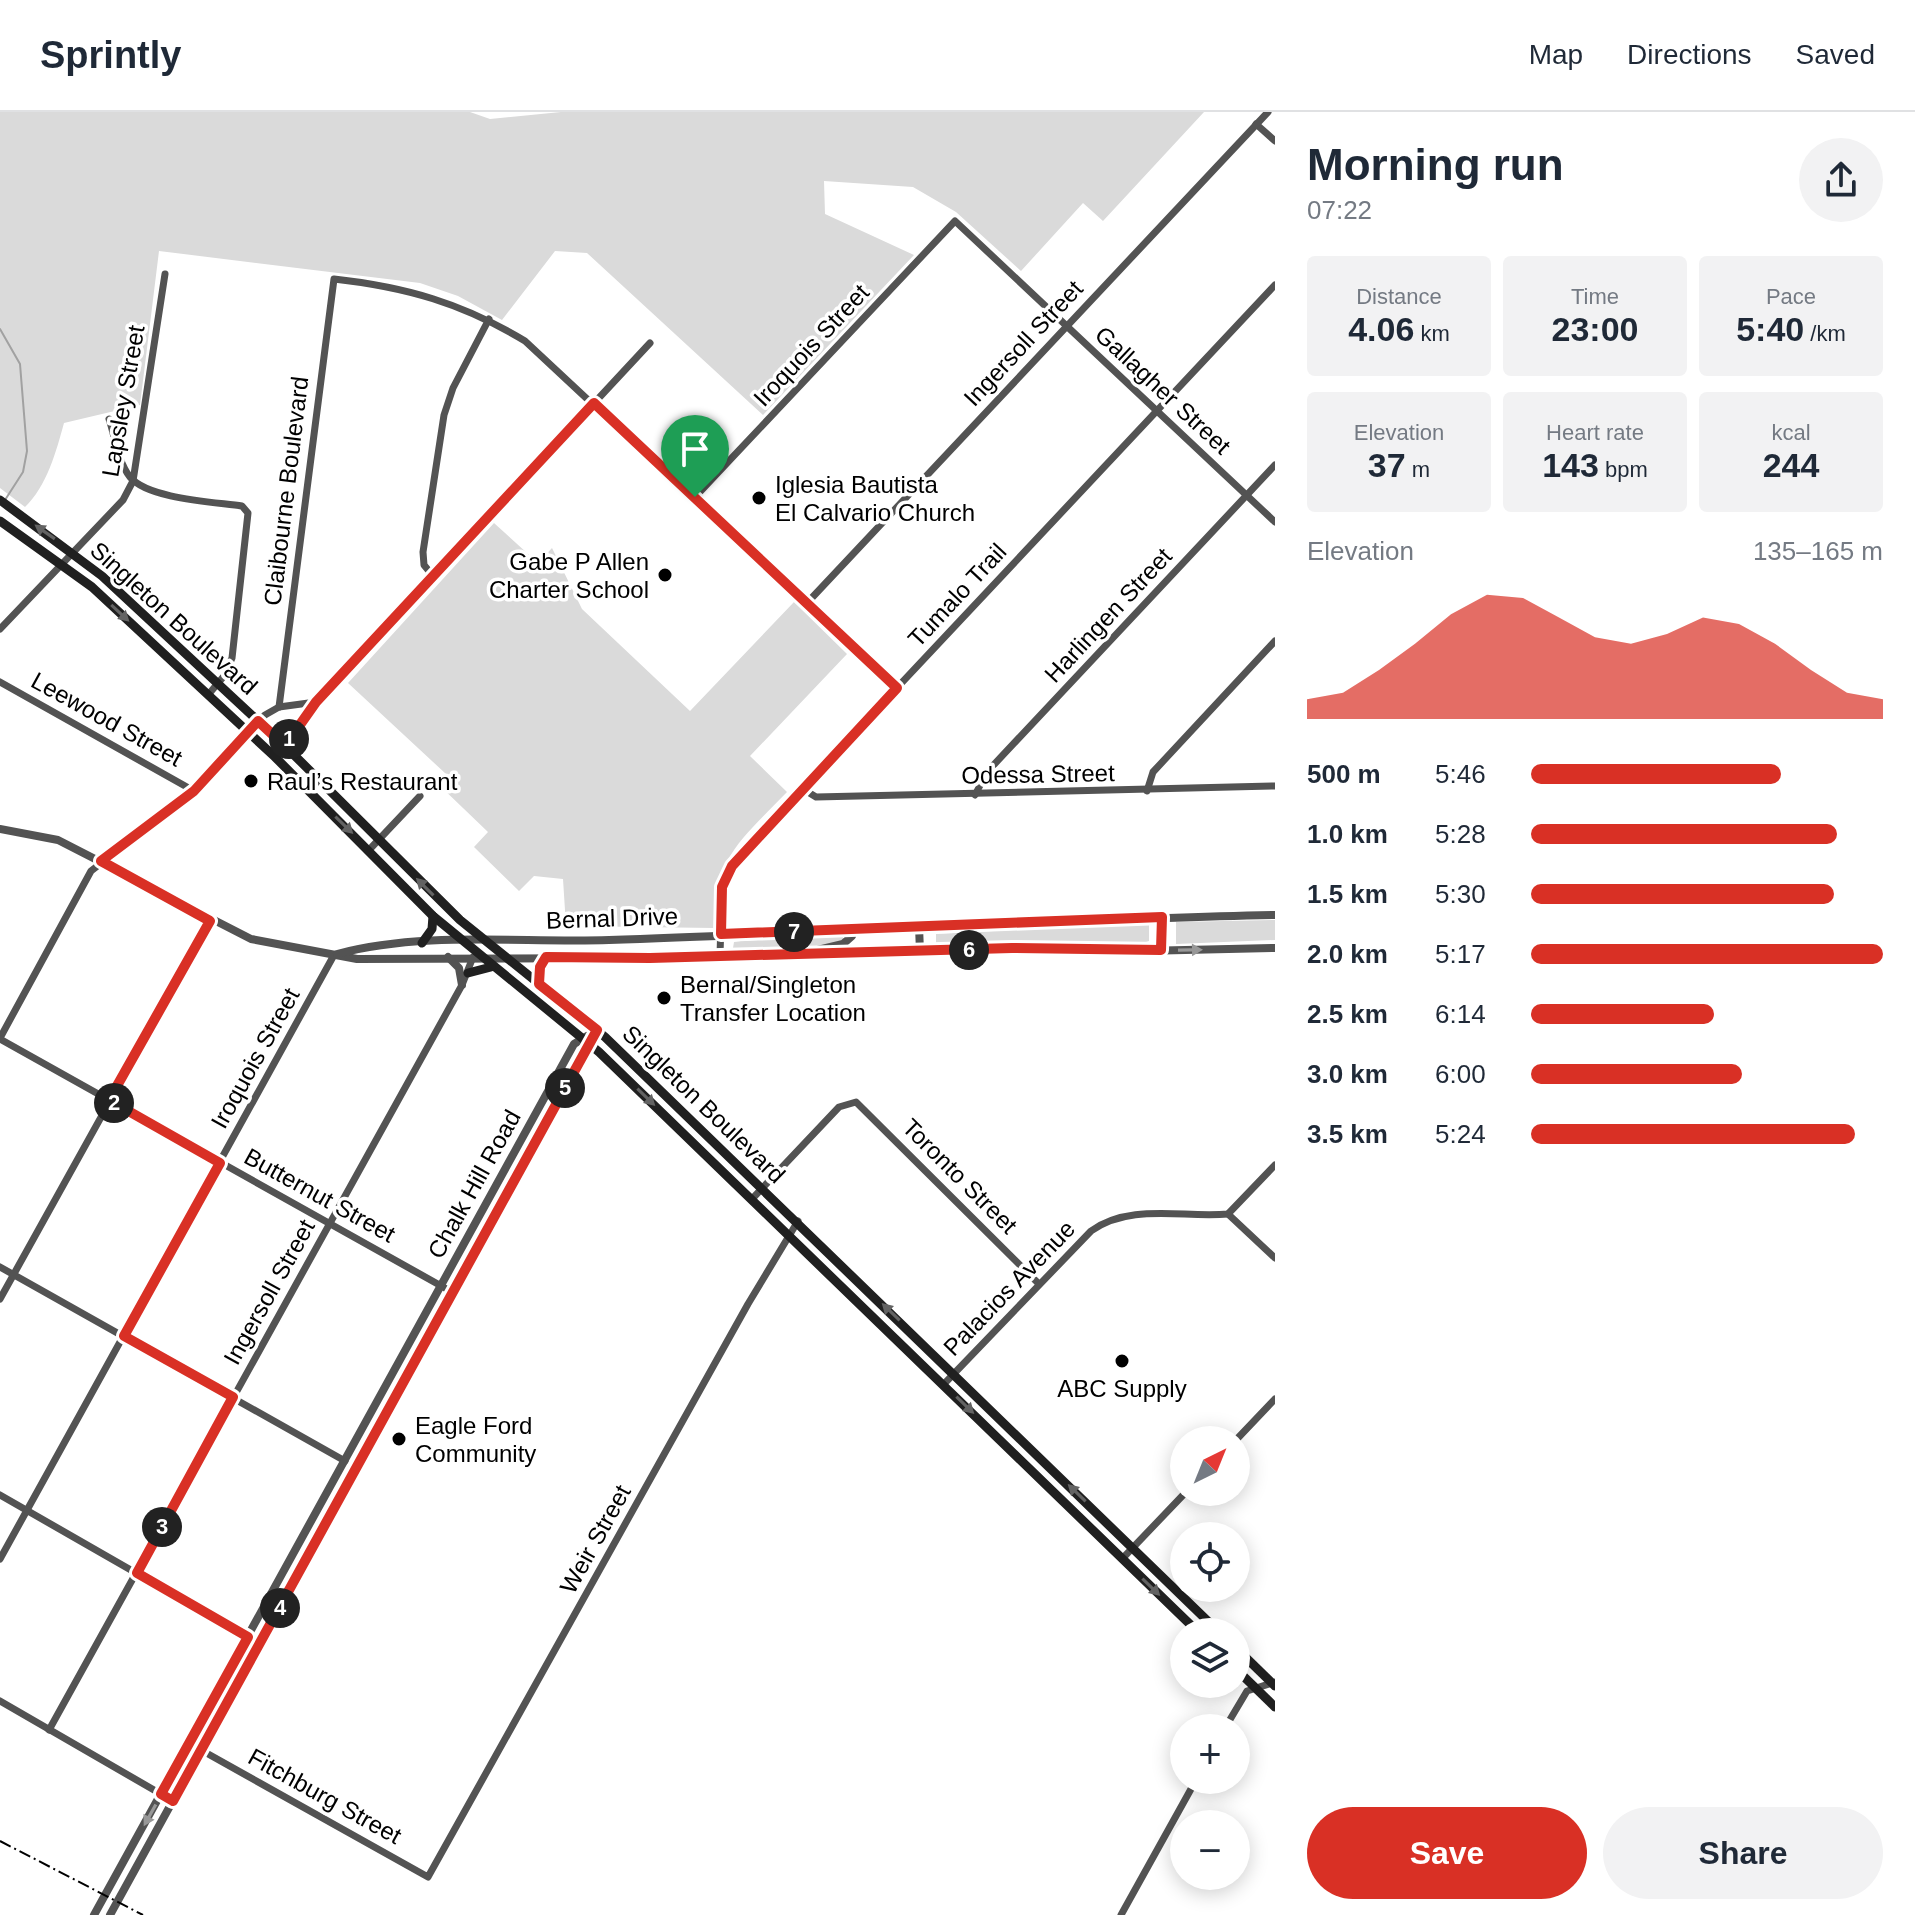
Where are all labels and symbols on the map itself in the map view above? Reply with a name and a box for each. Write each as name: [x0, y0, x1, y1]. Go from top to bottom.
street label: Ingersoll Street: [958, 275, 1088, 411]
street label: Iroquois Street: [748, 278, 874, 411]
street label: Gallagher Street: [1090, 321, 1236, 460]
street label: Lapsley Street: [96, 323, 150, 479]
street label: Claibourne Boulevard: [259, 375, 313, 607]
pin: [661, 415, 729, 497]
place label: Iglesia Bautista El Calvario Church: [775, 471, 975, 526]
marker: Iglesia Bautista El Calvario Church: [750, 489, 768, 507]
one-way arrow: [34, 525, 55, 540]
street label: Singleton Boulevard: [85, 536, 263, 700]
street label: Tumalo Trail: [902, 538, 1012, 652]
street label: Harlingen Street: [1039, 542, 1177, 688]
place label: Gabe P Allen Charter School: [489, 548, 649, 603]
marker: Gabe P Allen Charter School: [656, 566, 674, 584]
one-way arrow: [111, 604, 130, 622]
street label: Leewood Street: [27, 666, 187, 772]
pin: 1: [269, 719, 309, 759]
street label: Odessa Street: [961, 759, 1115, 789]
place label: Raul’s Restaurant: [267, 768, 458, 795]
marker: Raul’s Restaurant: [242, 772, 260, 790]
one-way arrow: [334, 815, 353, 833]
one-way arrow: [416, 878, 435, 897]
street label: Bernal Drive: [546, 902, 678, 934]
pin: 7: [774, 912, 814, 952]
pin: 6: [949, 930, 989, 970]
one-way arrow: [1178, 943, 1203, 956]
place label: Bernal/Singleton Transfer Location: [680, 971, 866, 1026]
street label: Iroquois Street: [205, 983, 305, 1133]
marker: Bernal/Singleton Transfer Location: [655, 989, 673, 1007]
street label: Singleton Boulevard: [617, 1020, 791, 1188]
pin: 5: [545, 1068, 585, 1108]
pin: 2: [94, 1083, 134, 1123]
one-way arrow: [637, 1088, 656, 1106]
street label: Chalk Hill Road: [422, 1105, 526, 1263]
street label: Toronto Street: [897, 1113, 1023, 1239]
street label: Butternut Street: [240, 1142, 400, 1248]
street label: Ingersoll Street: [218, 1215, 320, 1369]
street label: Palacios Avenue: [938, 1215, 1080, 1361]
one-way arrow: [882, 1303, 901, 1322]
marker: ABC Supply: [1113, 1352, 1131, 1370]
place label: ABC Supply: [1057, 1375, 1187, 1402]
one-way arrow: [955, 1395, 974, 1414]
place label: Eagle Ford Community: [415, 1412, 536, 1467]
north arrow: [1170, 1426, 1250, 1506]
marker: Eagle Ford Community: [390, 1430, 408, 1448]
street label: Weir Street: [554, 1480, 636, 1598]
one-way arrow: [1068, 1485, 1087, 1503]
pin: 3: [142, 1507, 182, 1547]
one-way arrow: [1141, 1577, 1160, 1595]
pin: 4: [260, 1588, 300, 1628]
street label: Fitchburg Street: [244, 1743, 406, 1849]
one-way arrow: [143, 1804, 157, 1826]

